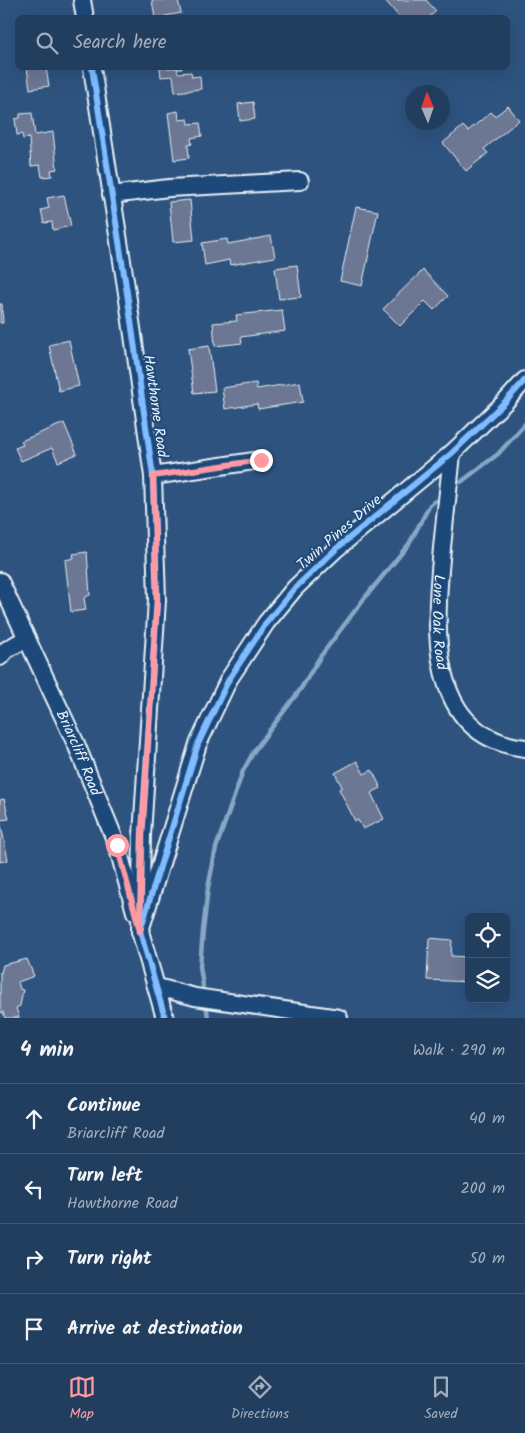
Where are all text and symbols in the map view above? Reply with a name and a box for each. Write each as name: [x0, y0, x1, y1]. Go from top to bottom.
search box: [15, 15, 510, 70]
text: Search here: [73, 28, 167, 58]
icon: search: [33, 29, 61, 57]
north arrow: [405, 85, 450, 130]
street label: Hawthorne Road: [136, 353, 174, 460]
route end: [250, 449, 273, 472]
street label: Twin Pines Drive: [292, 489, 388, 577]
street label: Lone Oak Road: [425, 574, 453, 673]
street label: Briarcliff Road: [49, 706, 107, 800]
route start: [106, 834, 129, 857]
map controls: [465, 913, 510, 1003]
button: locate: [465, 913, 510, 958]
button: layers: [465, 958, 510, 1003]
text: 4 min: [20, 1034, 74, 1067]
text: Walk · 290 m: [413, 1038, 505, 1063]
text: Continue: [67, 1091, 140, 1121]
icon: ahead: [20, 1105, 48, 1133]
text: 40 m: [469, 1106, 505, 1131]
text: Briarcliff Road: [67, 1121, 164, 1146]
text: Turn left: [67, 1161, 142, 1191]
icon: left: [20, 1175, 48, 1203]
text: 200 m: [461, 1176, 505, 1201]
text: Hawthorne Road: [67, 1191, 178, 1216]
text: Turn right: [67, 1244, 152, 1274]
icon: right: [20, 1245, 48, 1273]
text: 50 m: [469, 1246, 505, 1271]
text: Arrive at destination: [67, 1314, 243, 1344]
icon: arrive: [20, 1315, 48, 1343]
tab: Map: [68, 1373, 96, 1425]
tab: Directions: [231, 1373, 289, 1425]
tab: Saved: [424, 1373, 457, 1425]

